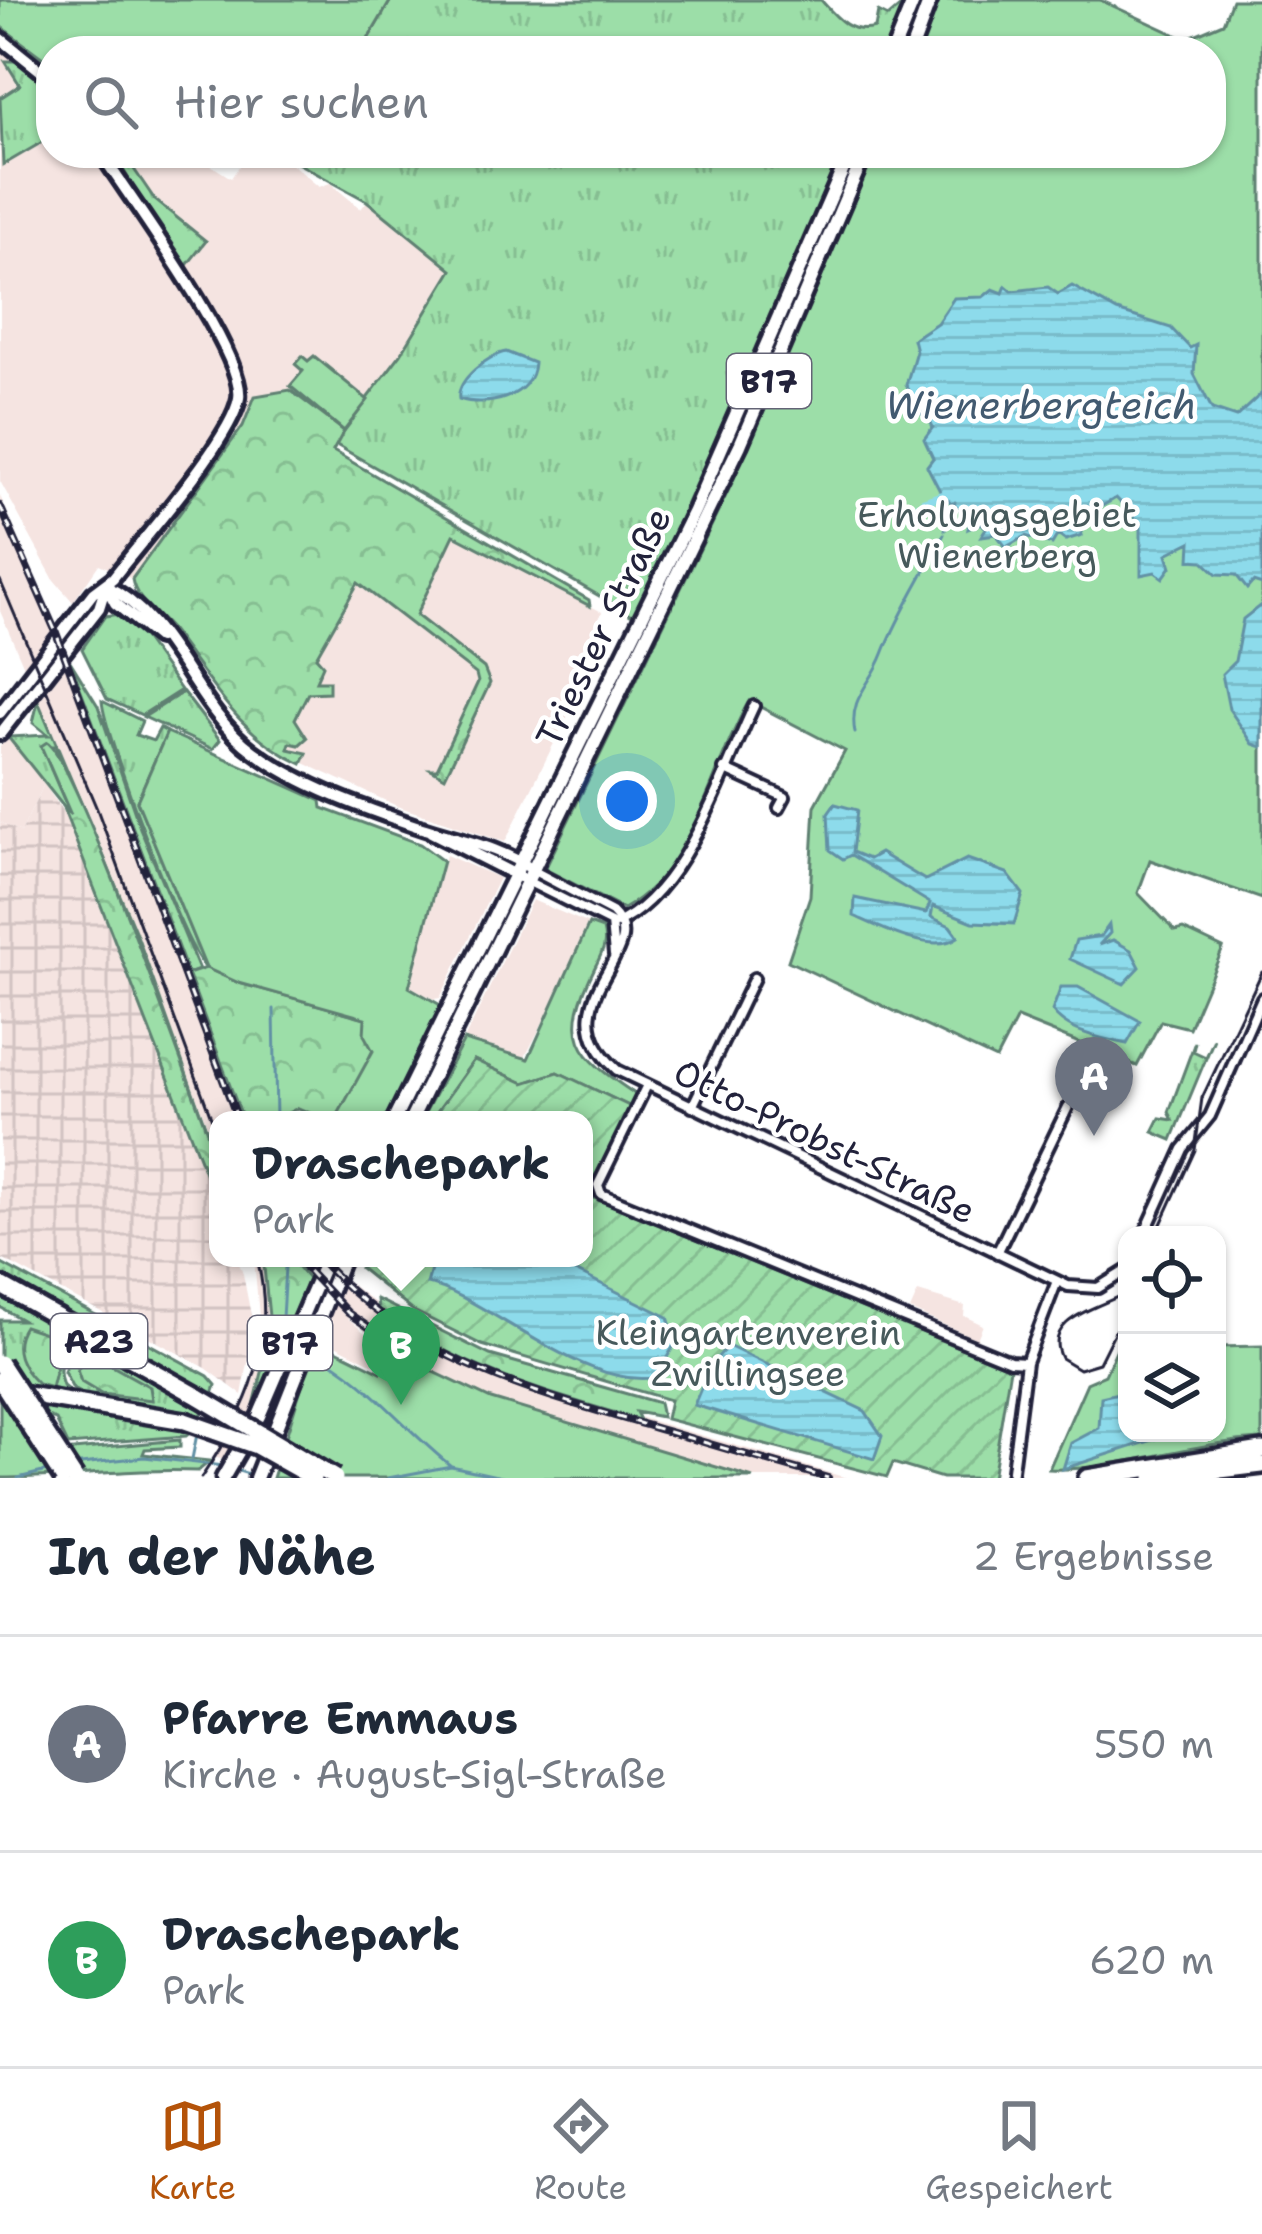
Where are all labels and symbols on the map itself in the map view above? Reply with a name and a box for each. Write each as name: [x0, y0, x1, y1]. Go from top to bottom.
road number: B17: [727, 354, 811, 408]
water label: Wienerbergteich: [885, 379, 1197, 431]
park label: Erholungsgebiet Wienerberg: [857, 490, 1137, 580]
street label: Triester Straße: [524, 499, 683, 755]
your location: [597, 771, 657, 831]
pin: A: [1055, 1037, 1133, 1136]
street label: Otto-Probst-Straße: [666, 1047, 984, 1236]
pin: B: [362, 1306, 440, 1405]
park label: Kleingartenverein Zwillingsee: [595, 1308, 901, 1398]
road number: A23: [51, 1314, 147, 1368]
road number: B17: [248, 1316, 332, 1370]

